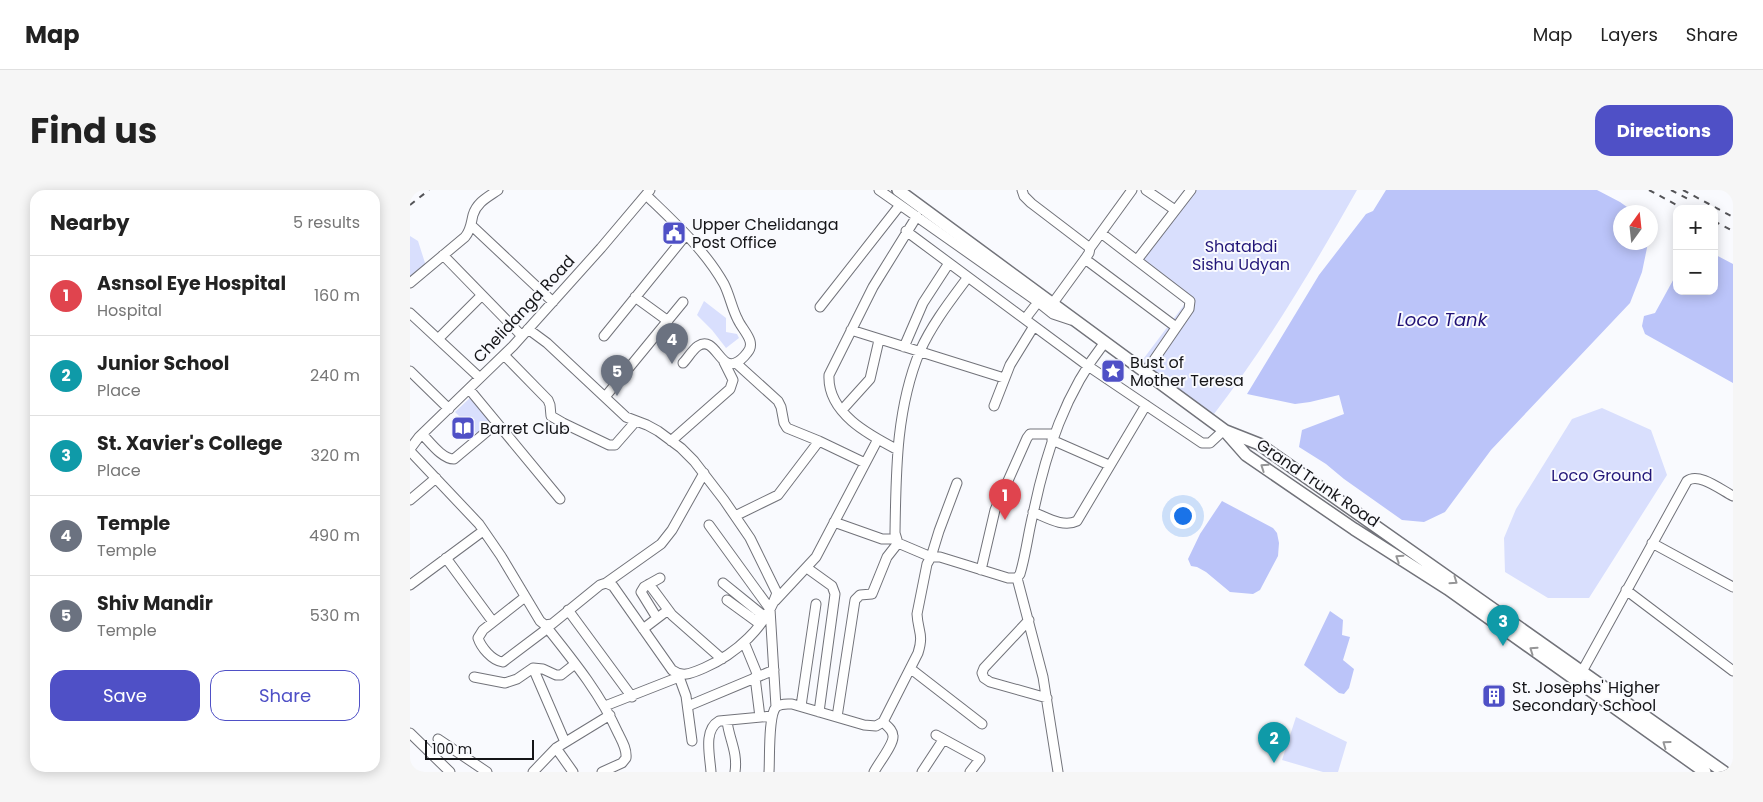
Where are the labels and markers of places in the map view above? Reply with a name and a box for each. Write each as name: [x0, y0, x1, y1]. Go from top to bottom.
place label: Upper Chelidanga Post Office: [692, 213, 838, 254]
public building icon: Upper Chelidanga Post Office: [661, 220, 687, 246]
pin: 4: [656, 323, 688, 364]
place label: Bust of Mother Teresa: [1130, 351, 1244, 392]
pin: 5: [601, 355, 633, 396]
place icon: Bust of Mother Teresa: [1100, 358, 1126, 384]
library icon: Barret Club: [450, 415, 476, 441]
place label: Barret Club: [480, 417, 570, 440]
pin: 1: [989, 479, 1021, 520]
pin: 3: [1487, 605, 1519, 646]
place label: St. Josephs' Higher Secondary School: [1512, 676, 1660, 717]
building icon: St. Josephs' Higher Secondary School: [1481, 683, 1507, 709]
pin: 2: [1258, 722, 1290, 763]

